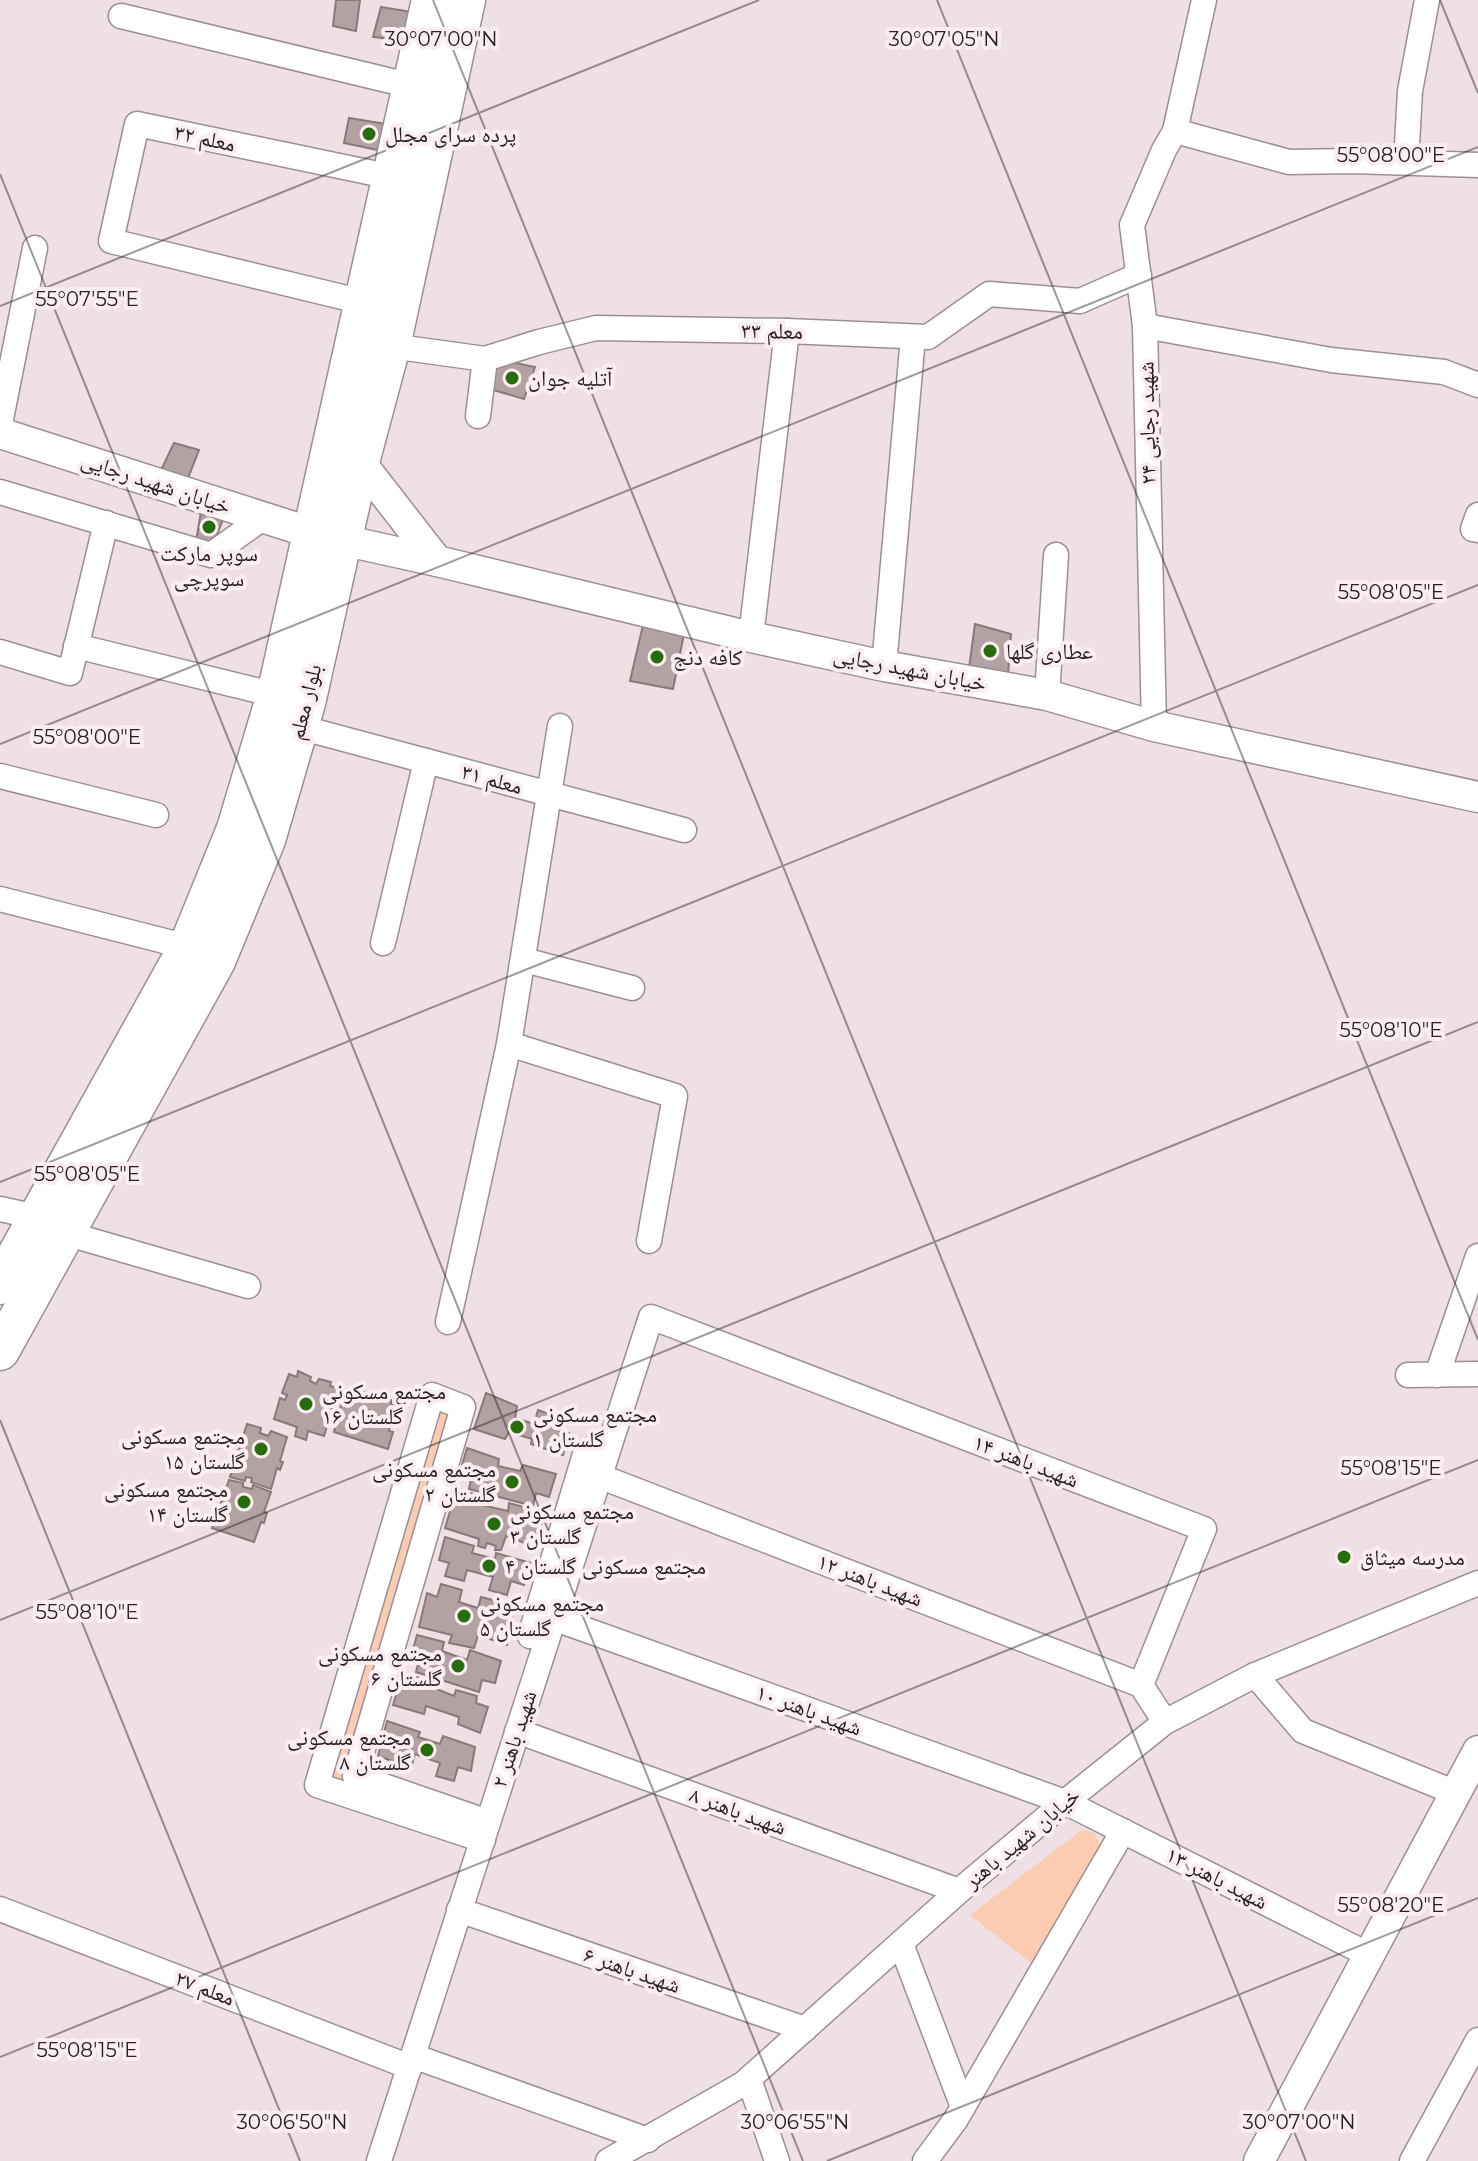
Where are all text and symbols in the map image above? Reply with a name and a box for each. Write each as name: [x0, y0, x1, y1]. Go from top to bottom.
text: 30°07'00"N: [384, 27, 498, 51]
text: 30°07'05"N: [889, 27, 999, 51]
street label: معلم ۳۲: [172, 118, 238, 159]
place label: پرده سرای مجلل: [385, 121, 516, 148]
marker: پرده سرای مجلل: [360, 125, 378, 143]
text: 55°08'00"E: [1337, 143, 1445, 167]
text: 55°07'55"E: [35, 287, 139, 311]
street label: معلم ۳۳: [741, 317, 803, 346]
street label: شهید رجایی ۲۴: [1132, 361, 1162, 485]
place label: آتلیه جوان: [528, 365, 613, 392]
marker: آتلیه جوان: [503, 369, 521, 387]
street label: خیابان شهید رجایی: [78, 446, 234, 520]
marker: سوپر مارکت سوپرچی: [200, 518, 218, 536]
place label: سوپر مارکت سوپرچی: [160, 540, 258, 592]
text: 55°08'05"E: [1338, 580, 1444, 604]
place label: عطاری گلها: [1006, 638, 1093, 665]
street label: خیابان شهید رجایی: [831, 641, 989, 697]
marker: عطاری گلها: [981, 642, 999, 660]
place label: کافه دنج: [673, 644, 742, 671]
marker: کافه دنج: [648, 648, 666, 666]
street label: بلوار معلم: [283, 661, 328, 743]
text: 55°08'00"E: [33, 725, 141, 749]
street label: معلم ۳۱: [458, 758, 525, 801]
text: 55°08'10"E: [1339, 1018, 1443, 1042]
text: 55°08'05"E: [34, 1162, 140, 1186]
place label: مجتمع مسکونی گلستان ۱۶: [322, 1378, 446, 1430]
marker: مجتمع مسکونی گلستان ۱۶: [297, 1395, 315, 1413]
place label: مجتمع مسکونی گلستان ۱: [533, 1401, 657, 1453]
marker: مجتمع مسکونی گلستان ۱: [508, 1418, 526, 1436]
place label: مجتمع مسکونی گلستان ۱۵: [121, 1423, 245, 1475]
street label: شهید باهنر ۱۴: [970, 1429, 1082, 1493]
marker: مجتمع مسکونی گلستان ۱۵: [252, 1440, 270, 1458]
place label: مجتمع مسکونی گلستان ۲: [372, 1456, 496, 1508]
text: 55°08'15"E: [1340, 1456, 1442, 1480]
marker: مجتمع مسکونی گلستان ۲: [503, 1473, 521, 1491]
place label: مجتمع مسکونی گلستان ۱۴: [104, 1476, 228, 1528]
marker: مجتمع مسکونی گلستان ۱۴: [235, 1493, 253, 1511]
place label: مجتمع مسکونی گلستان ۳: [510, 1498, 634, 1550]
marker: مجتمع مسکونی گلستان ۳: [485, 1515, 503, 1533]
place label: مدرسه میثاق: [1360, 1544, 1465, 1571]
street label: شهید باهنر ۱۲: [814, 1548, 926, 1612]
marker: مدرسه میثاق: [1335, 1548, 1353, 1566]
place label: مجتمع مسکونی گلستان ۴: [505, 1553, 706, 1580]
marker: مجتمع مسکونی گلستان ۴: [480, 1557, 498, 1575]
place label: مجتمع مسکونی گلستان ۵: [480, 1590, 604, 1642]
text: 55°08'10"E: [35, 1600, 139, 1624]
marker: مجتمع مسکونی گلستان ۵: [455, 1607, 473, 1625]
place label: مجتمع مسکونی گلستان ۶: [318, 1640, 442, 1692]
marker: مجتمع مسکونی گلستان ۶: [449, 1657, 467, 1675]
street label: شهید باهنر ۱۰: [752, 1678, 866, 1742]
street label: شهید باهنر ۲: [486, 1687, 542, 1791]
place label: مجتمع مسکونی گلستان ۸: [287, 1724, 411, 1776]
marker: مجتمع مسکونی گلستان ۸: [418, 1741, 436, 1759]
street label: شهید باهنر ۸: [686, 1781, 790, 1841]
street label: خیابان شهید باهنر: [958, 1782, 1085, 1895]
street label: شهید باهنر ۱۳: [1162, 1841, 1272, 1915]
text: 55°08'20"E: [1338, 1893, 1444, 1917]
street label: شهید باهنر ۶: [580, 1941, 684, 1999]
street label: معلم ۲۷: [171, 1964, 239, 2013]
text: 55°08'15"E: [36, 2038, 138, 2062]
text: 30°06'50"N: [237, 2110, 347, 2134]
text: 30°06'55"N: [741, 2110, 849, 2134]
text: 30°07'00"N: [1242, 2110, 1356, 2134]

